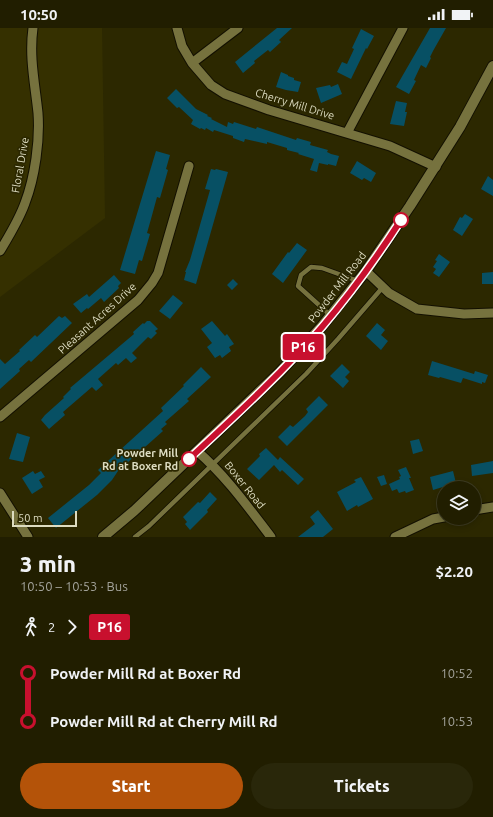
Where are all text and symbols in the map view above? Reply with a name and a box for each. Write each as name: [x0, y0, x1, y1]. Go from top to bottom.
text: 10:50: [20, 6, 58, 23]
street label: Cherry Mill Drive: [254, 86, 336, 122]
street label: Floral Drive: [9, 136, 31, 194]
unlabelled marker: [393, 212, 409, 228]
street label: Powder Mill Road: [306, 249, 368, 325]
street label: Pleasant Acres Drive: [56, 280, 138, 356]
line badge: P16: [280, 334, 326, 360]
text: P16: [291, 339, 315, 355]
place label: Powder Mill Rd at Boxer Rd: [102, 447, 179, 472]
marker: Powder Mill Rd at Boxer Rd: [181, 451, 197, 467]
street label: Boxer Road: [222, 459, 268, 511]
map controls: [437, 481, 481, 525]
button: layers: [437, 481, 481, 525]
scale bar: [12, 509, 77, 528]
text: 50 m: [18, 512, 42, 524]
text: 3 min: [20, 551, 76, 576]
text: $2.20: [435, 563, 473, 580]
text: 10:50 – 10:53 · Bus: [20, 579, 128, 593]
icon: walk: [20, 616, 42, 638]
icon: forward: [61, 616, 83, 638]
text: P16: [97, 619, 122, 635]
text: 2: [48, 620, 55, 634]
text: Powder Mill Rd at Boxer Rd: [50, 665, 241, 682]
text: 10:52: [440, 666, 473, 680]
text: Powder Mill Rd at Cherry Mill Rd: [50, 713, 278, 730]
text: 10:53: [440, 714, 473, 728]
button: Start: [20, 763, 243, 809]
button: Tickets: [251, 763, 473, 809]

